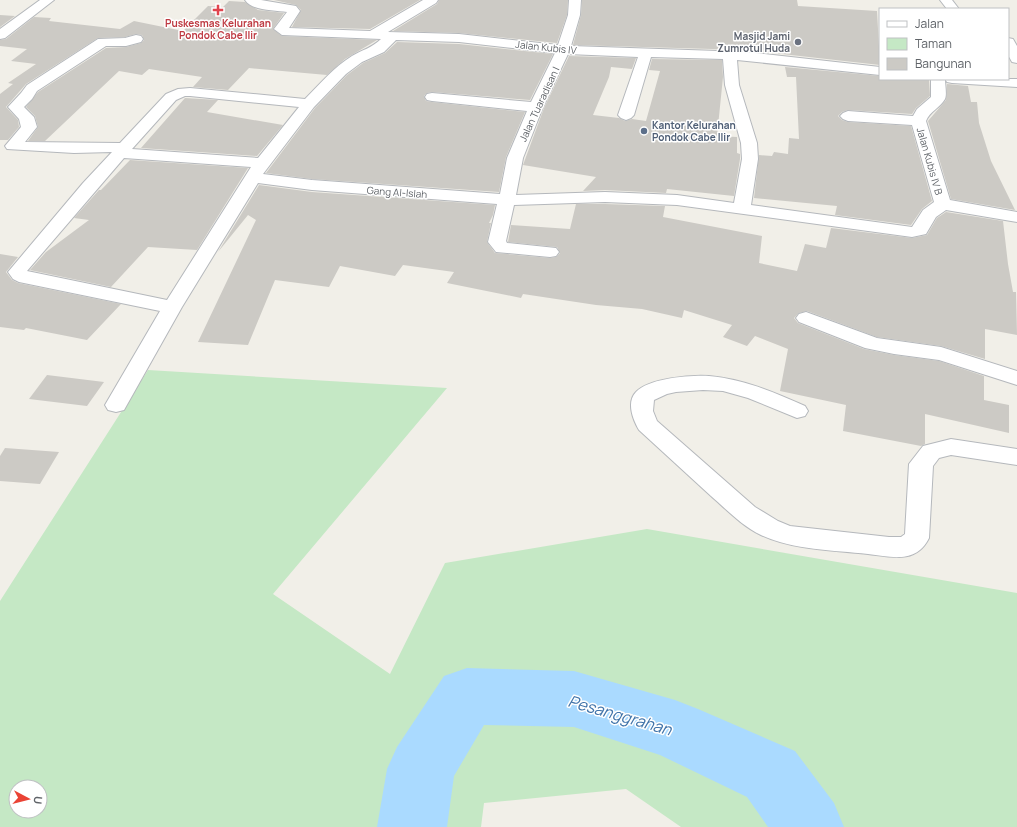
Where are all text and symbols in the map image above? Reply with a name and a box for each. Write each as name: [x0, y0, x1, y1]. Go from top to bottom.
marker: Puskesmas Kelurahan Pondok Cabe Ilir: [212, 4, 224, 16]
legend: [879, 8, 1009, 80]
text: Jalan: [915, 15, 944, 32]
place label: Puskesmas Kelurahan Pondok Cabe Ilir: [165, 16, 271, 42]
place label: Masjid Jami Zumrotul Huda: [717, 29, 790, 55]
text: Taman: [915, 35, 952, 52]
street label: Jalan Kubis IV: [515, 37, 577, 57]
marker: Masjid Jami Zumrotul Huda: [793, 37, 803, 47]
text: Bangunan: [915, 55, 971, 72]
street label: Jalan Tuaradisan I: [515, 64, 563, 144]
place label: Kantor Kelurahan Pondok Cabe Ilir: [652, 118, 736, 144]
marker: Kantor Kelurahan Pondok Cabe Ilir: [639, 126, 649, 136]
street label: Jalan Kubis IV B: [914, 126, 946, 196]
street label: Gang Al-Islah: [366, 183, 428, 201]
water label: Pesanggrahan: [566, 690, 675, 740]
north arrow: [8, 779, 48, 819]
text: U: [30, 795, 46, 805]

